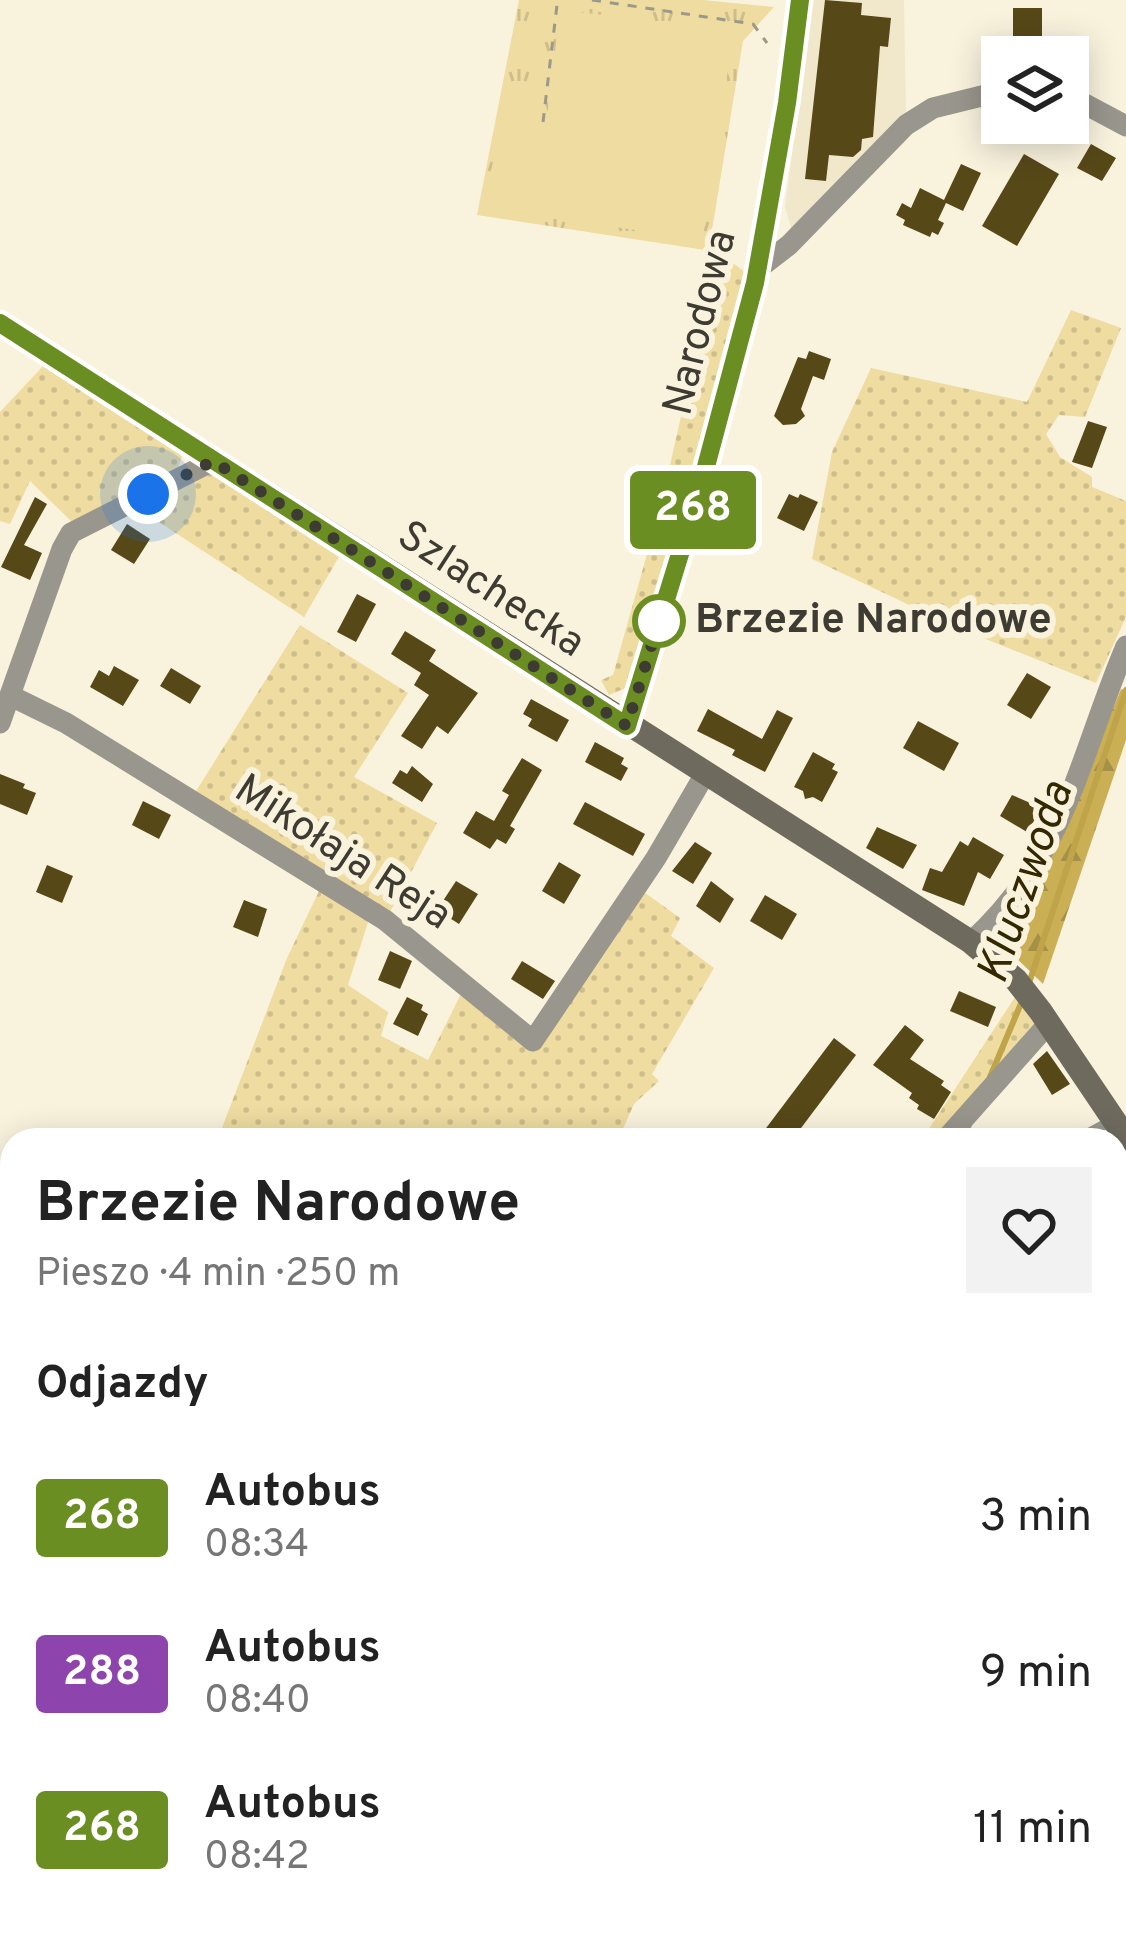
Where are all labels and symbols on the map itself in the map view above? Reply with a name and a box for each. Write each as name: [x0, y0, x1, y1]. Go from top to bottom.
street label: Narodowa: [653, 225, 751, 421]
your location: [118, 464, 178, 524]
line badge: 268: [624, 471, 762, 549]
street label: Szlachecka: [386, 511, 594, 671]
place label: Brzezie Narodowe: [695, 595, 1052, 648]
marker: Brzezie Narodowe: [634, 596, 684, 646]
street label: Mikołaja Reja: [223, 764, 461, 944]
water label: Kluczwoda: [966, 774, 1088, 991]

